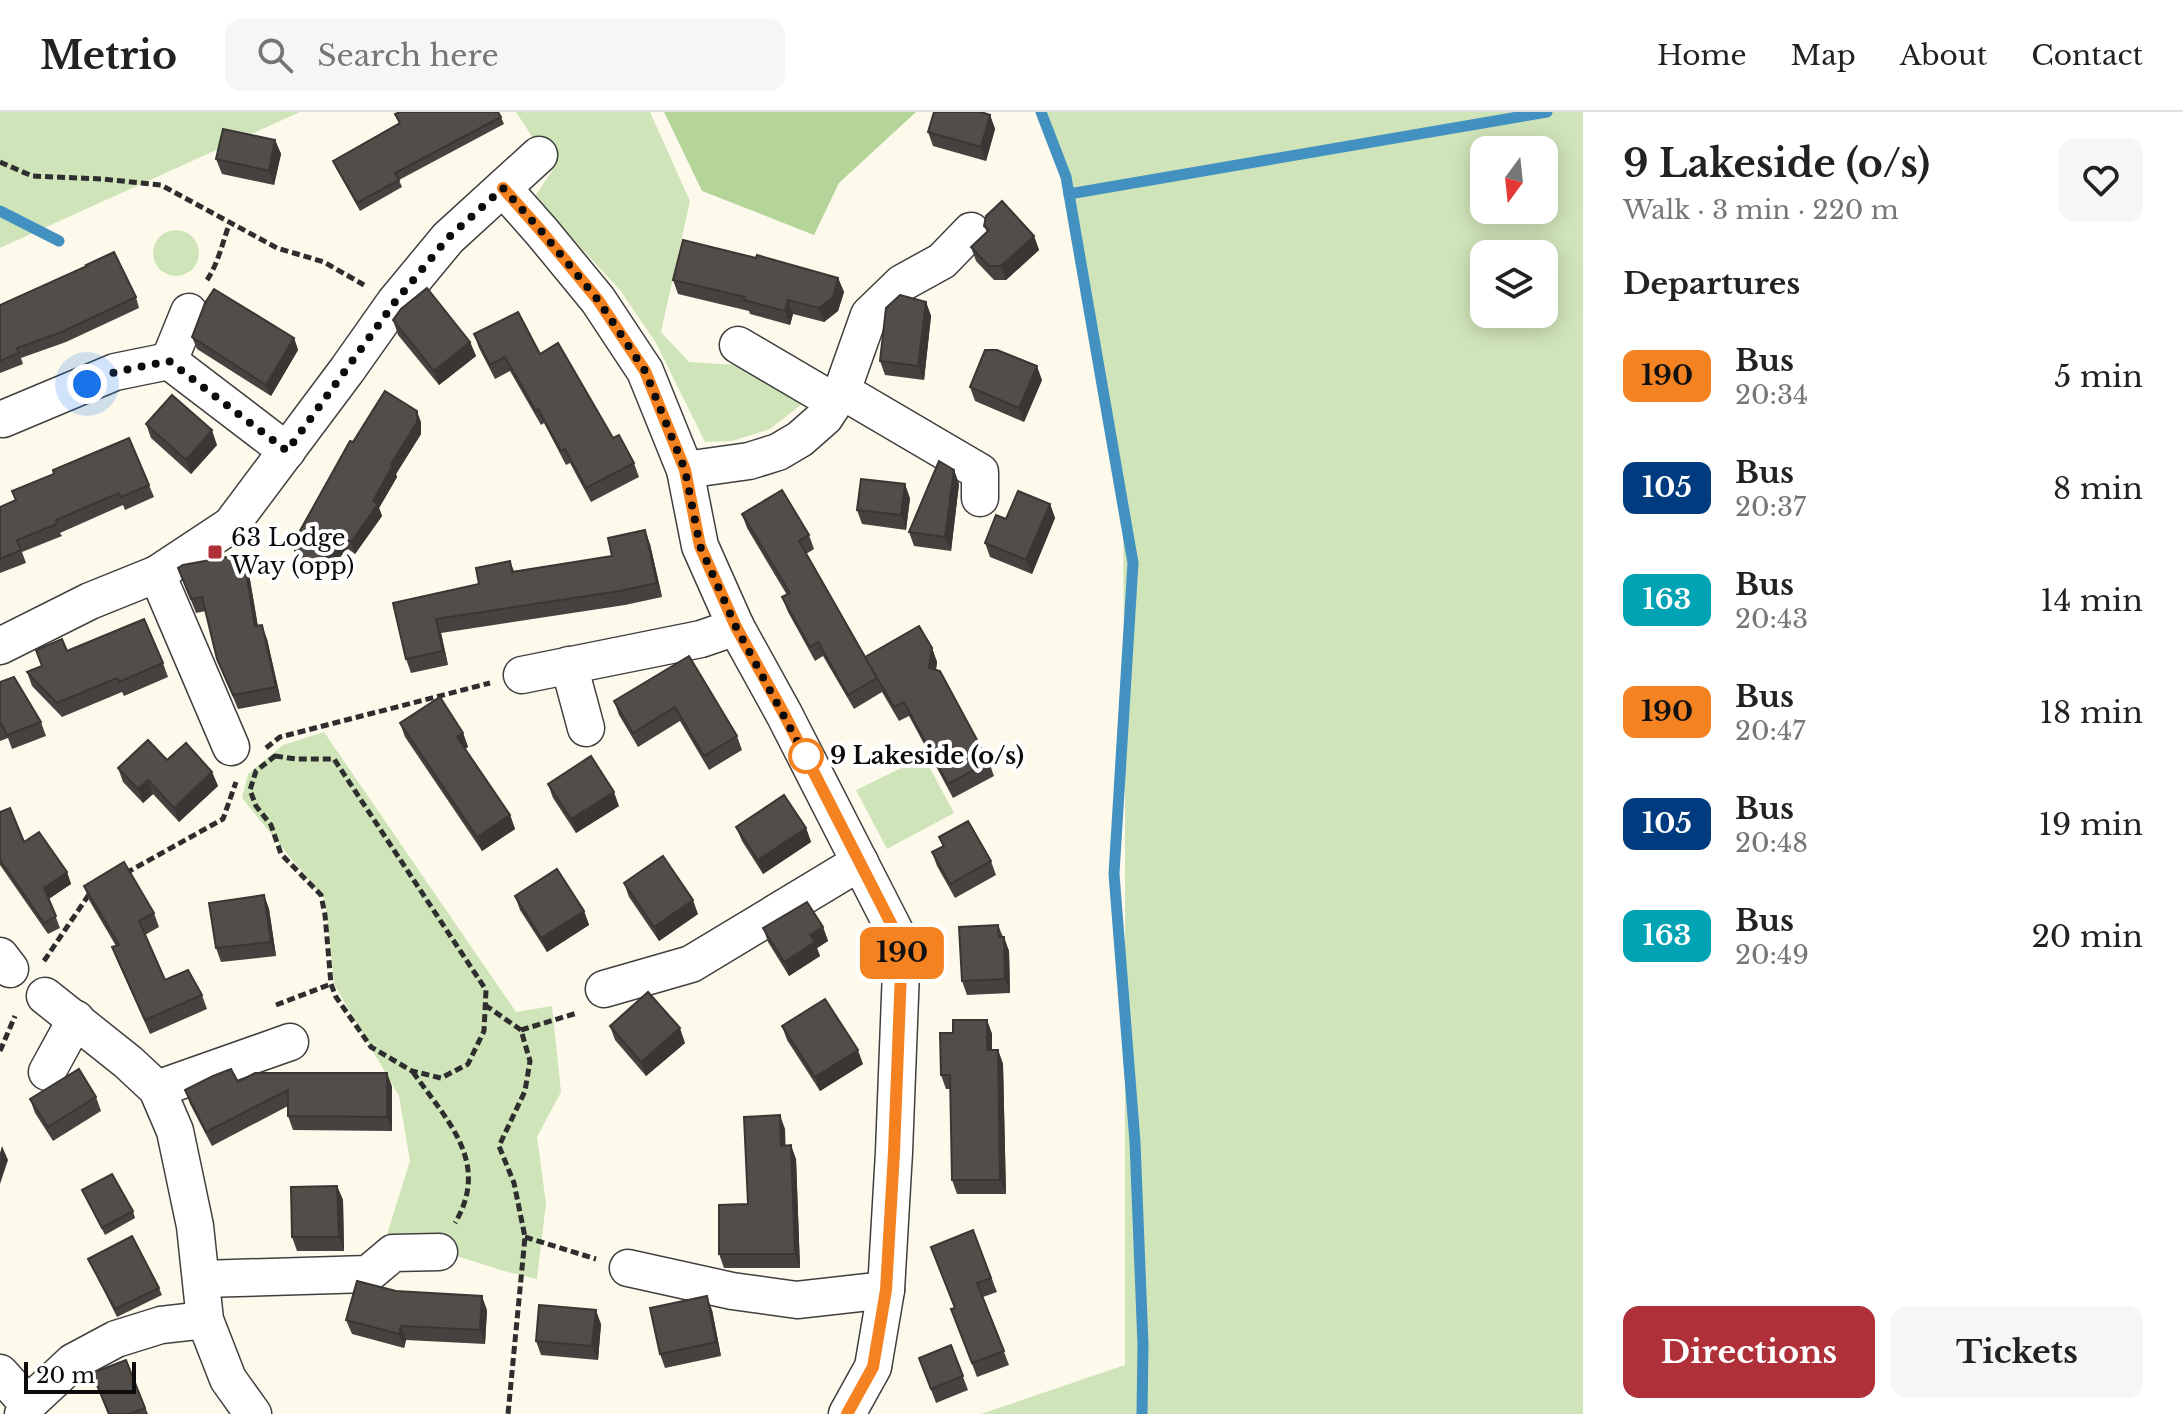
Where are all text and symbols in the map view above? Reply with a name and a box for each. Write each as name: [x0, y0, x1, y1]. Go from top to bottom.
search box: [225, 19, 785, 91]
text: Metrio: [40, 32, 177, 79]
icon: search: [253, 33, 297, 77]
text: Search here: [317, 37, 499, 74]
text: Home: [1657, 38, 1747, 73]
text: Map: [1791, 38, 1856, 73]
text: About: [1900, 38, 1987, 73]
text: Contact: [2031, 38, 2143, 73]
north arrow: [1470, 136, 1558, 224]
map controls: [1470, 136, 1558, 328]
button: heart: [2059, 138, 2143, 222]
text: 9 Lakeside (o/s): [1623, 140, 1930, 187]
text: Walk · 3 min · 220 m: [1623, 194, 1899, 226]
button: layers: [1470, 240, 1558, 328]
text: Departures: [1623, 265, 1800, 302]
text: Bus: [1735, 342, 1794, 379]
text: 190: [1641, 358, 1693, 393]
text: 5 min: [2054, 358, 2143, 395]
your location: [67, 364, 107, 404]
text: 20:34: [1735, 379, 1808, 411]
text: Bus: [1735, 454, 1794, 491]
text: 105: [1642, 470, 1692, 505]
text: 8 min: [2053, 470, 2143, 507]
text: 20:37: [1735, 491, 1806, 523]
place label: 63 Lodge Way (opp): [230, 523, 354, 580]
marker: 63 Lodge Way (opp): [206, 543, 224, 561]
text: Bus: [1735, 566, 1794, 603]
text: 163: [1643, 582, 1691, 617]
text: 14 min: [2040, 582, 2143, 619]
text: 20:43: [1735, 603, 1808, 635]
text: Bus: [1735, 678, 1794, 715]
text: 190: [1641, 694, 1693, 729]
text: 18 min: [2040, 694, 2143, 731]
text: 20:47: [1735, 715, 1805, 747]
marker: 9 Lakeside (o/s): [789, 739, 823, 773]
place label: 9 Lakeside (o/s): [830, 741, 1024, 770]
text: Bus: [1735, 790, 1794, 827]
text: 105: [1642, 806, 1692, 841]
text: 19 min: [2039, 806, 2143, 843]
text: 20:48: [1735, 827, 1808, 859]
text: Bus: [1735, 902, 1794, 939]
text: 163: [1643, 918, 1691, 953]
text: 20 min: [2031, 918, 2143, 955]
line badge: 190: [856, 927, 948, 979]
text: 190: [876, 935, 928, 970]
text: 20:49: [1735, 939, 1809, 971]
button: Directions: [1623, 1306, 1875, 1398]
button: Tickets: [1891, 1306, 2143, 1398]
scale bar: [24, 1358, 136, 1394]
text: 20 m: [36, 1362, 95, 1389]

